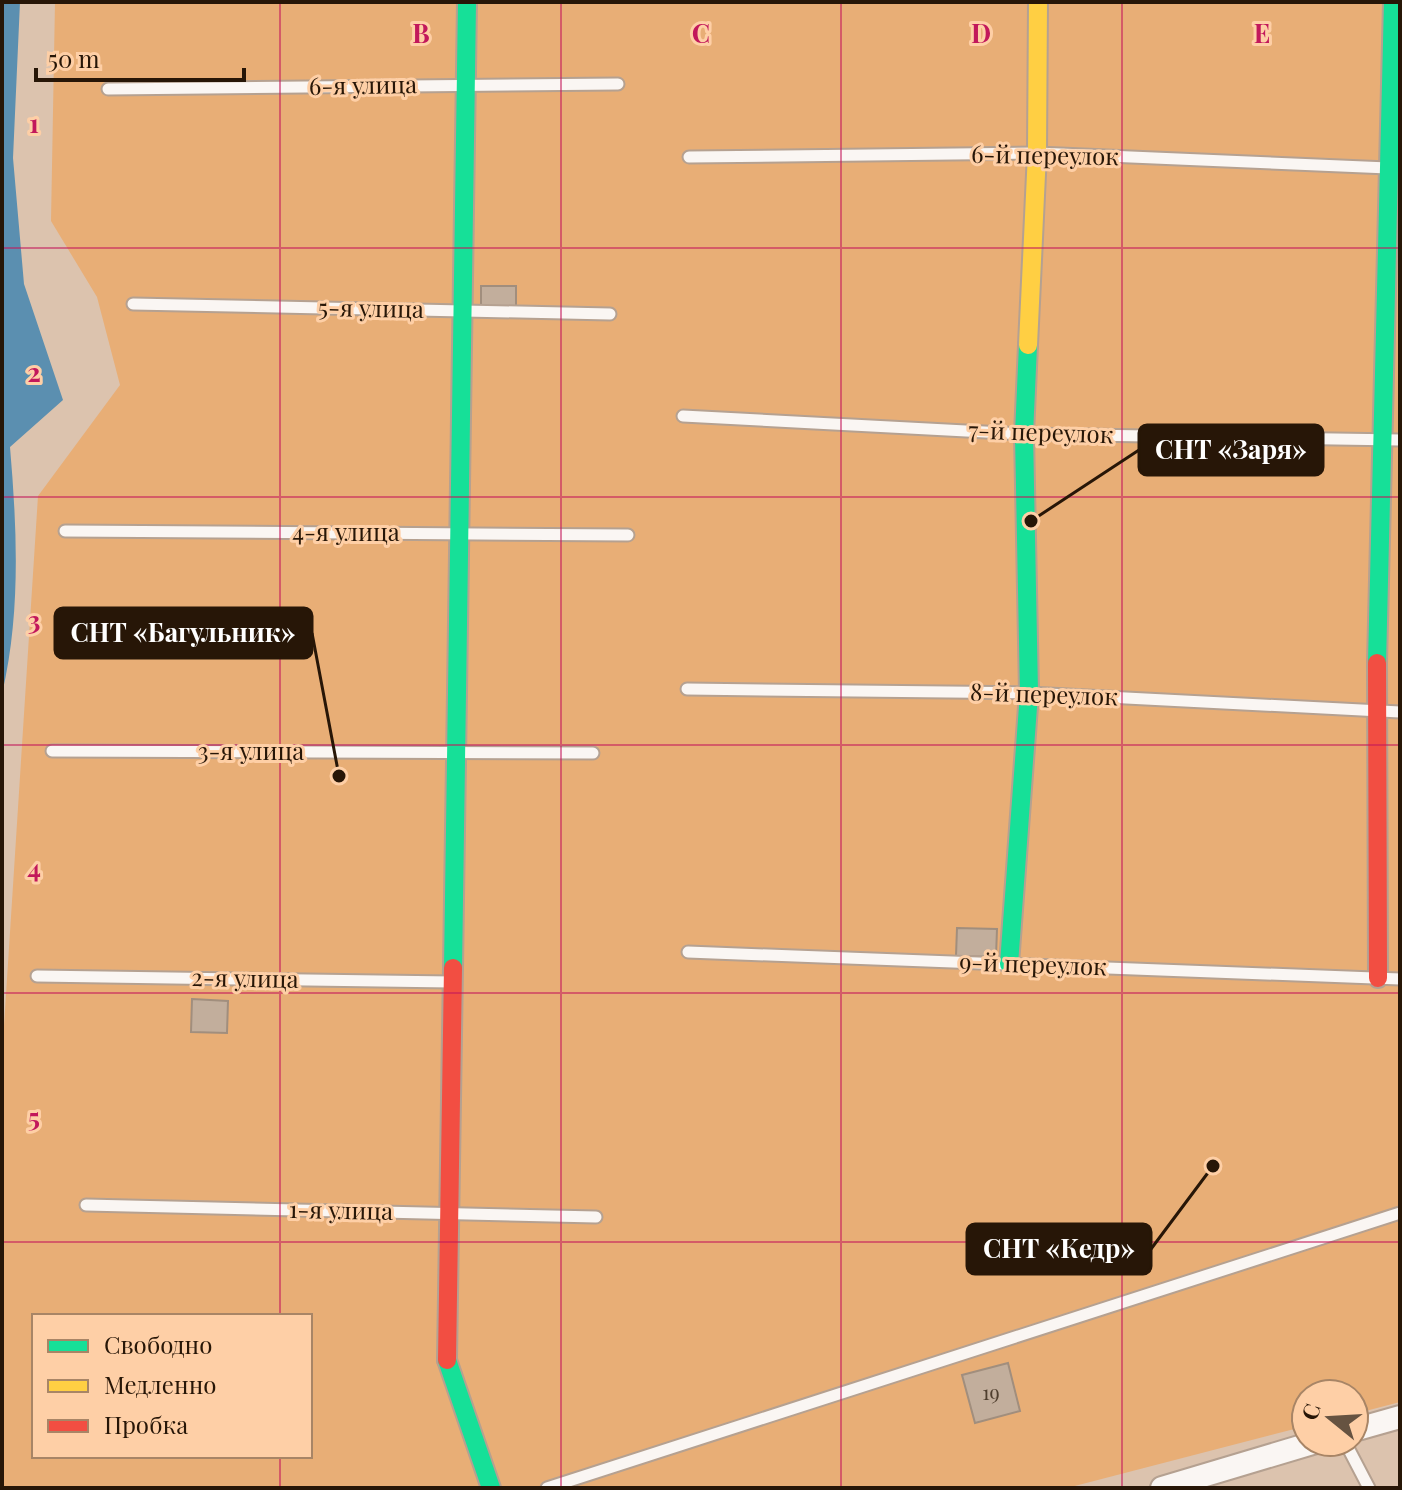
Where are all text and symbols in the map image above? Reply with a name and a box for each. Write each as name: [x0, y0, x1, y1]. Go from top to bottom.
text: B: [412, 15, 430, 50]
text: C: [692, 15, 710, 50]
text: D: [971, 15, 991, 50]
text: E: [1254, 15, 1270, 50]
scale bar: [36, 32, 244, 82]
text: 50 m: [48, 42, 100, 74]
street label: 6-я улица: [309, 67, 417, 101]
text: 1: [29, 105, 39, 140]
street label: 6-й переулок: [971, 137, 1120, 171]
street label: 5-я улица: [318, 290, 424, 324]
text: 2: [27, 354, 41, 389]
street label: 7-й переулок: [968, 412, 1114, 450]
callout: СНТ «Заря»: [1139, 425, 1323, 475]
text: СНТ «Заря»: [1155, 431, 1307, 466]
street label: 4-я улица: [292, 515, 400, 547]
text: 3: [28, 602, 40, 637]
callout: СНТ «Багульник»: [55, 608, 312, 658]
text: СНТ «Багульник»: [70, 614, 296, 649]
street label: 8-й переулок: [970, 674, 1119, 712]
street label: 3-я улица: [198, 734, 304, 766]
text: 4: [27, 850, 41, 885]
street label: 9-й переулок: [959, 944, 1108, 982]
street label: 2-я улица: [191, 960, 299, 994]
text: 5: [28, 1099, 40, 1134]
street label: 1-я улица: [289, 1192, 393, 1226]
callout: СНТ «Кедр»: [967, 1224, 1151, 1274]
text: СНТ «Кедр»: [983, 1230, 1135, 1265]
legend: [32, 1314, 312, 1458]
text: Свободно: [104, 1328, 212, 1360]
text: Медленно: [104, 1368, 217, 1400]
house number: 19: [982, 1378, 1000, 1405]
north arrow: [1290, 1378, 1370, 1458]
text: С: [1293, 1399, 1327, 1424]
text: Пробка: [104, 1408, 188, 1440]

